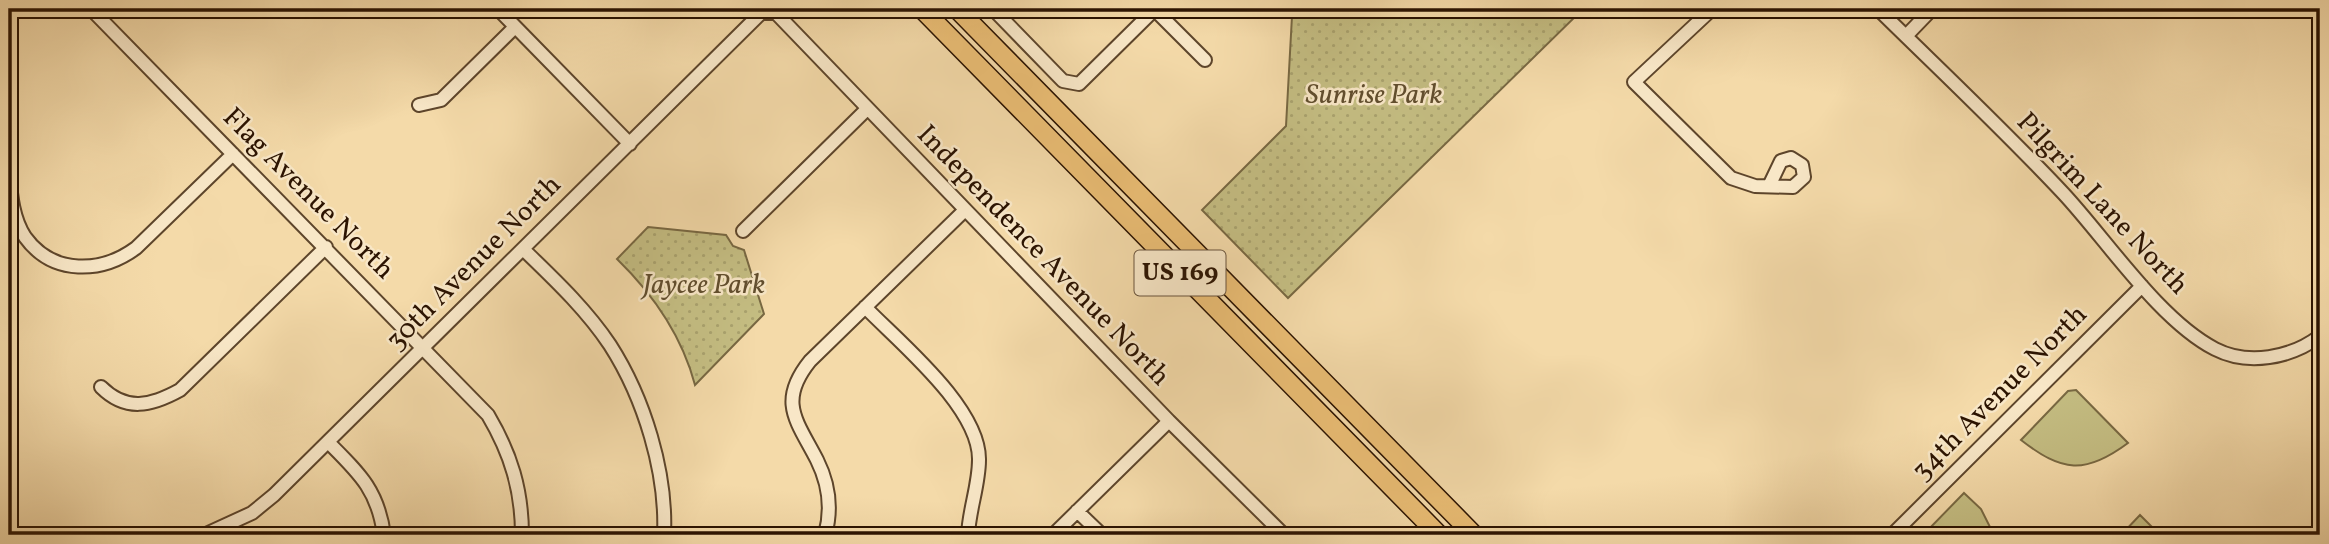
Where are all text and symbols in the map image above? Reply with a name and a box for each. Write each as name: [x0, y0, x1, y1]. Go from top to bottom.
park label: Sunrise Park: [1306, 76, 1442, 115]
street label: Flag Avenue North: [213, 99, 403, 289]
street label: Pilgrim Lane North: [2007, 104, 2197, 304]
street label: Independence Avenue North: [907, 117, 1179, 395]
street label: 30th Avenue North: [378, 167, 570, 359]
road number: US 169: [1134, 250, 1226, 296]
park label: Jaycee Park: [640, 266, 765, 305]
street label: 34th Avenue North: [1903, 296, 2097, 490]

